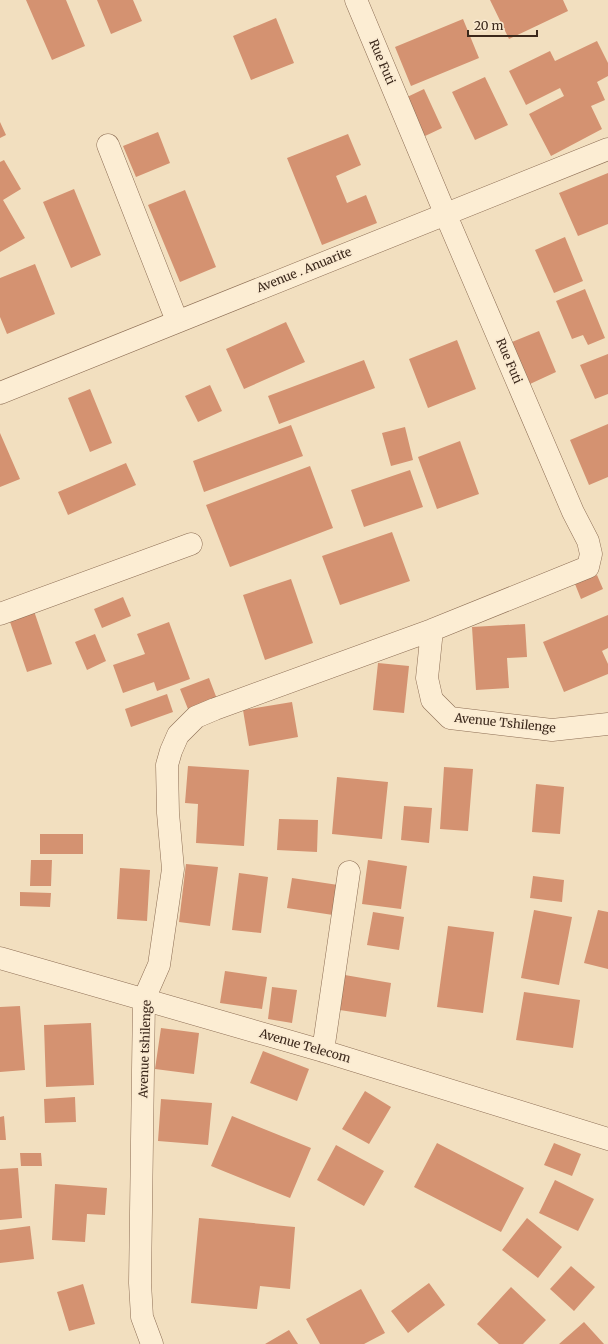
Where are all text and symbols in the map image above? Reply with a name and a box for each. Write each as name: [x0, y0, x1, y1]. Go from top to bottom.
scale bar: [468, 12, 537, 38]
text: 20 m: [474, 18, 503, 33]
street label: Rue Futi: [366, 37, 399, 87]
street label: Avenue . Anuarite: [253, 244, 353, 296]
street label: Rue Futi: [493, 336, 526, 386]
street label: Avenue Tshilenge: [453, 710, 556, 735]
street label: Avenue tshilenge: [135, 1000, 154, 1099]
street label: Avenue Telecom: [257, 1025, 353, 1066]

